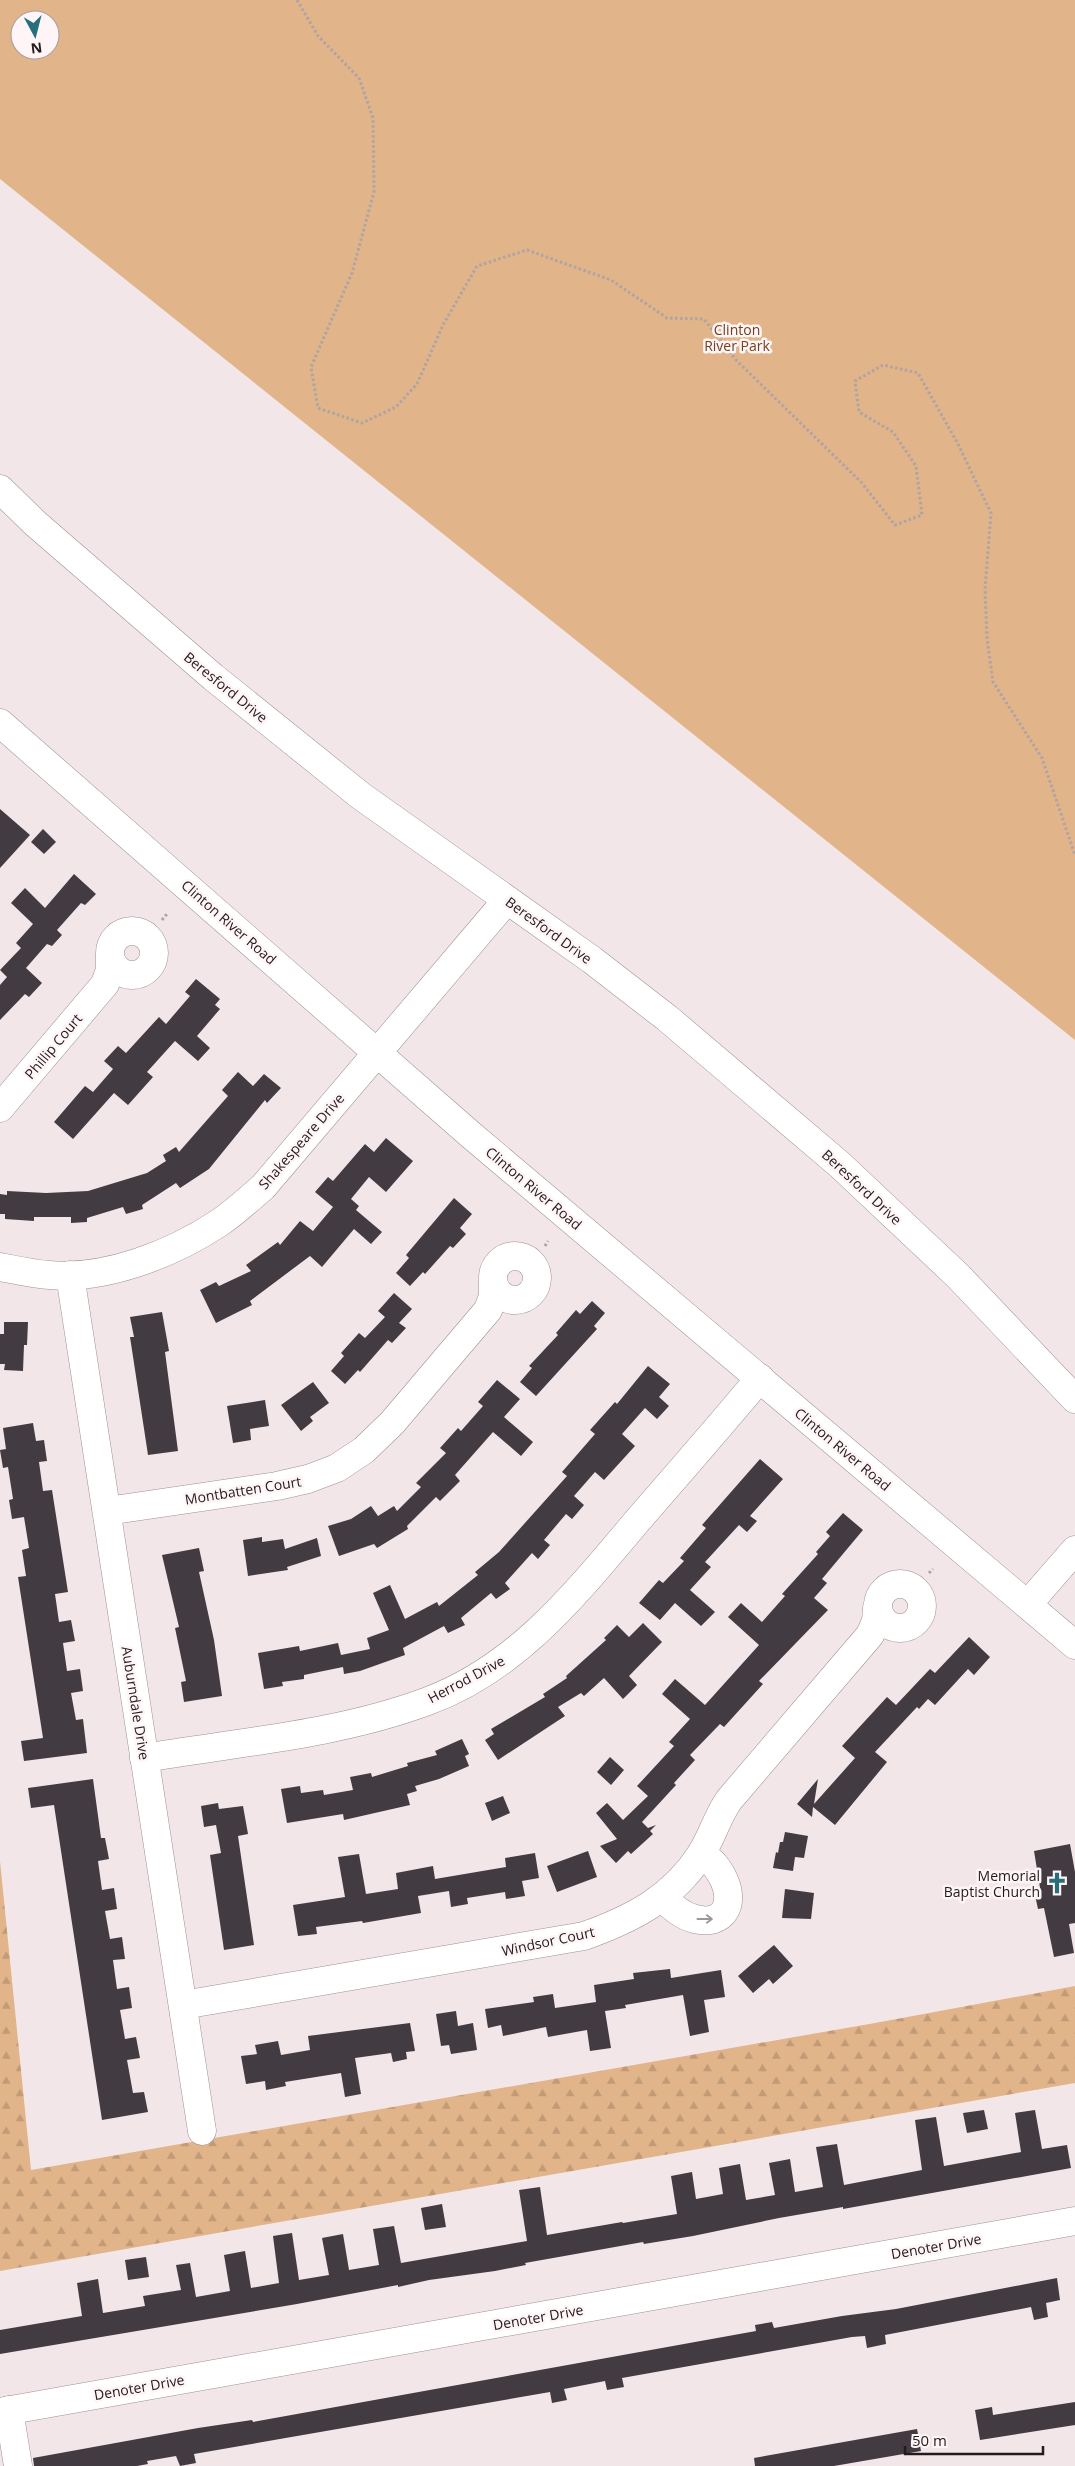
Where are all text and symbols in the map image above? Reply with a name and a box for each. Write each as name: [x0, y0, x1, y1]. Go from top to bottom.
north arrow: [10, 10, 60, 60]
text: N: [30, 38, 43, 59]
park label: Clinton River Park: [704, 320, 770, 355]
street label: Beresford Drive: [180, 647, 272, 727]
street label: Clinton River Road: [178, 875, 280, 969]
street label: Beresford Drive: [502, 892, 596, 968]
street label: Phillip Court: [20, 1009, 86, 1083]
street label: Shakespeare Drive: [254, 1089, 348, 1193]
street label: Clinton River Road: [482, 1142, 586, 1234]
street label: Beresford Drive: [818, 1145, 906, 1229]
street label: Clinton River Road: [791, 1403, 895, 1495]
street label: Montbatten Court: [183, 1471, 303, 1509]
street label: Auburndale Drive: [118, 1645, 154, 1761]
street label: Herrod Drive: [424, 1651, 508, 1707]
place label: Memorial Baptist Church: [944, 1866, 1040, 1901]
church icon: Memorial Baptist Church: [1044, 1870, 1070, 1896]
one-way arrow: [696, 1914, 712, 1924]
street label: Windsor Court: [500, 1922, 596, 1960]
street label: Denoter Drive: [889, 2229, 983, 2263]
street label: Denoter Drive: [491, 2300, 585, 2334]
street label: Denoter Drive: [92, 2370, 186, 2404]
scale bar: [905, 2424, 1042, 2456]
text: 50 m: [912, 2430, 947, 2450]

